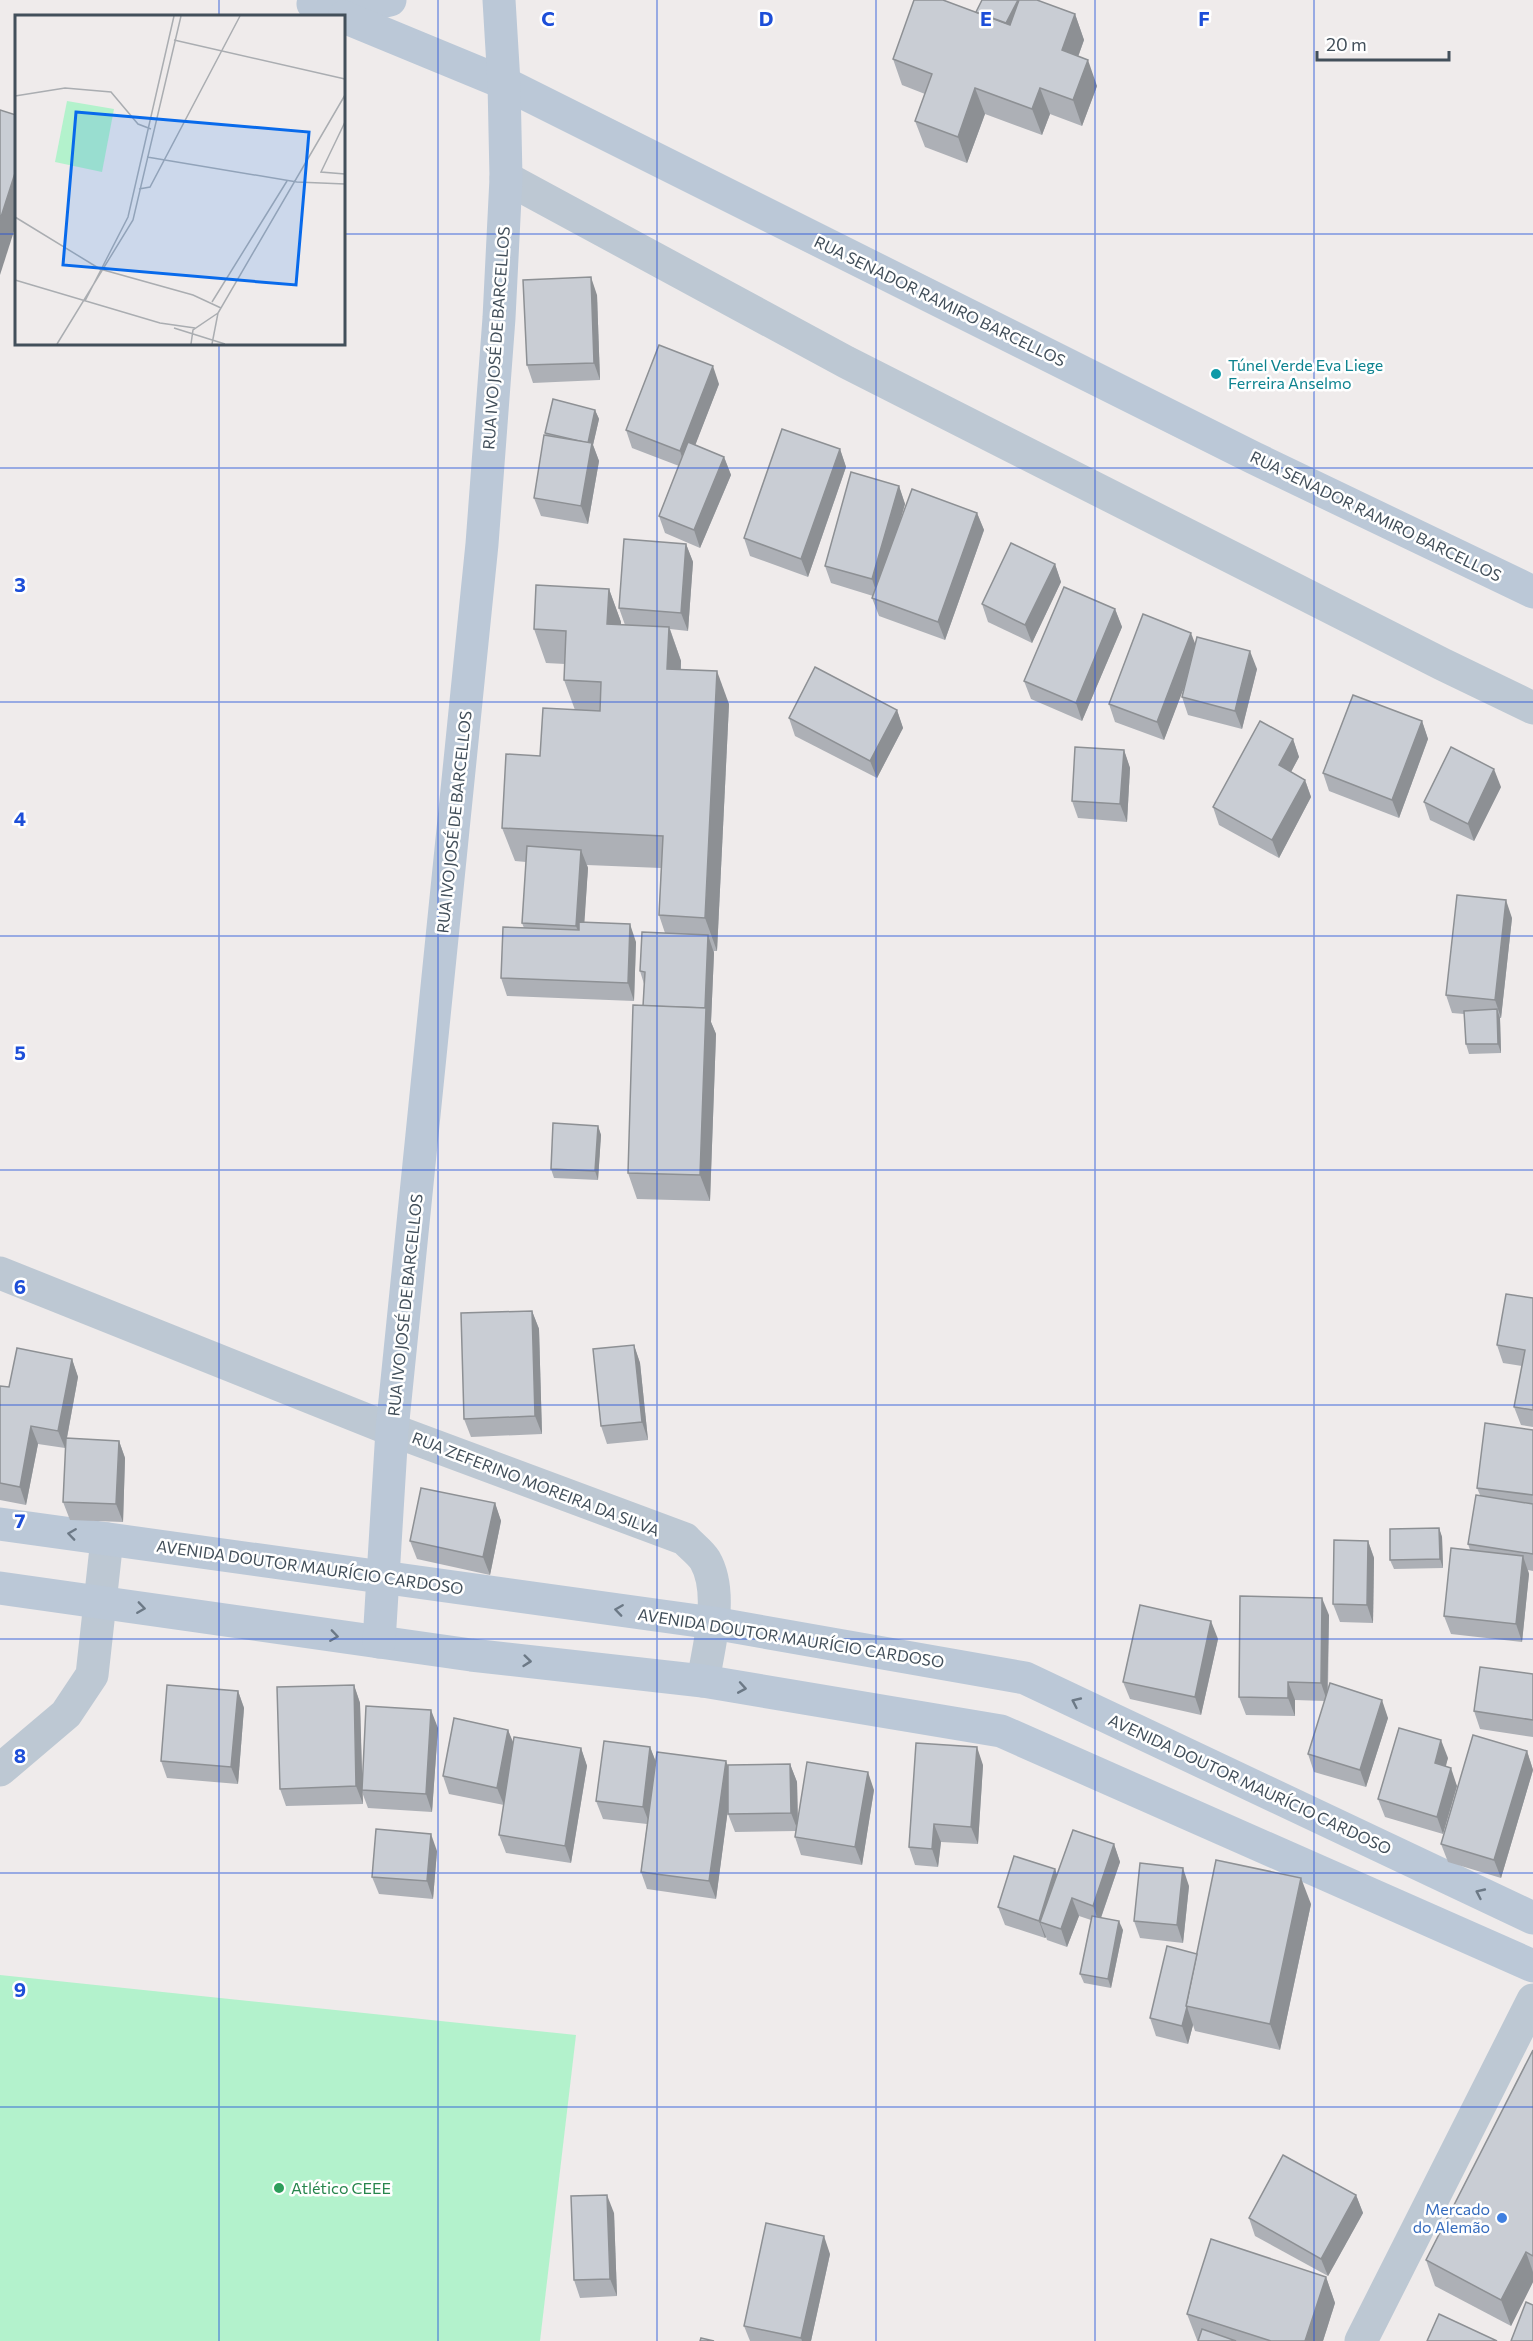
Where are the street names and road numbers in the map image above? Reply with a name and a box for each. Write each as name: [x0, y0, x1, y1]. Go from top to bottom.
street label: RUA IVO JOSÉ DE BARCELLOS: [478, 226, 513, 450]
street label: RUA SENADOR RAMIRO BARCELLOS: [811, 231, 1069, 370]
street label: RUA SENADOR RAMIRO BARCELLOS: [1247, 446, 1505, 585]
street label: RUA IVO JOSÉ DE BARCELLOS: [432, 710, 475, 934]
street label: RUA IVO JOSÉ DE BARCELLOS: [383, 1193, 426, 1417]
street label: RUA ZEFERINO MOREIRA DA SILVA: [410, 1427, 663, 1540]
street label: AVENIDA DOUTOR MAURÍCIO CARDOSO: [155, 1536, 465, 1597]
street label: AVENIDA DOUTOR MAURÍCIO CARDOSO: [637, 1604, 946, 1671]
street label: AVENIDA DOUTOR MAURÍCIO CARDOSO: [1106, 1709, 1395, 1858]

